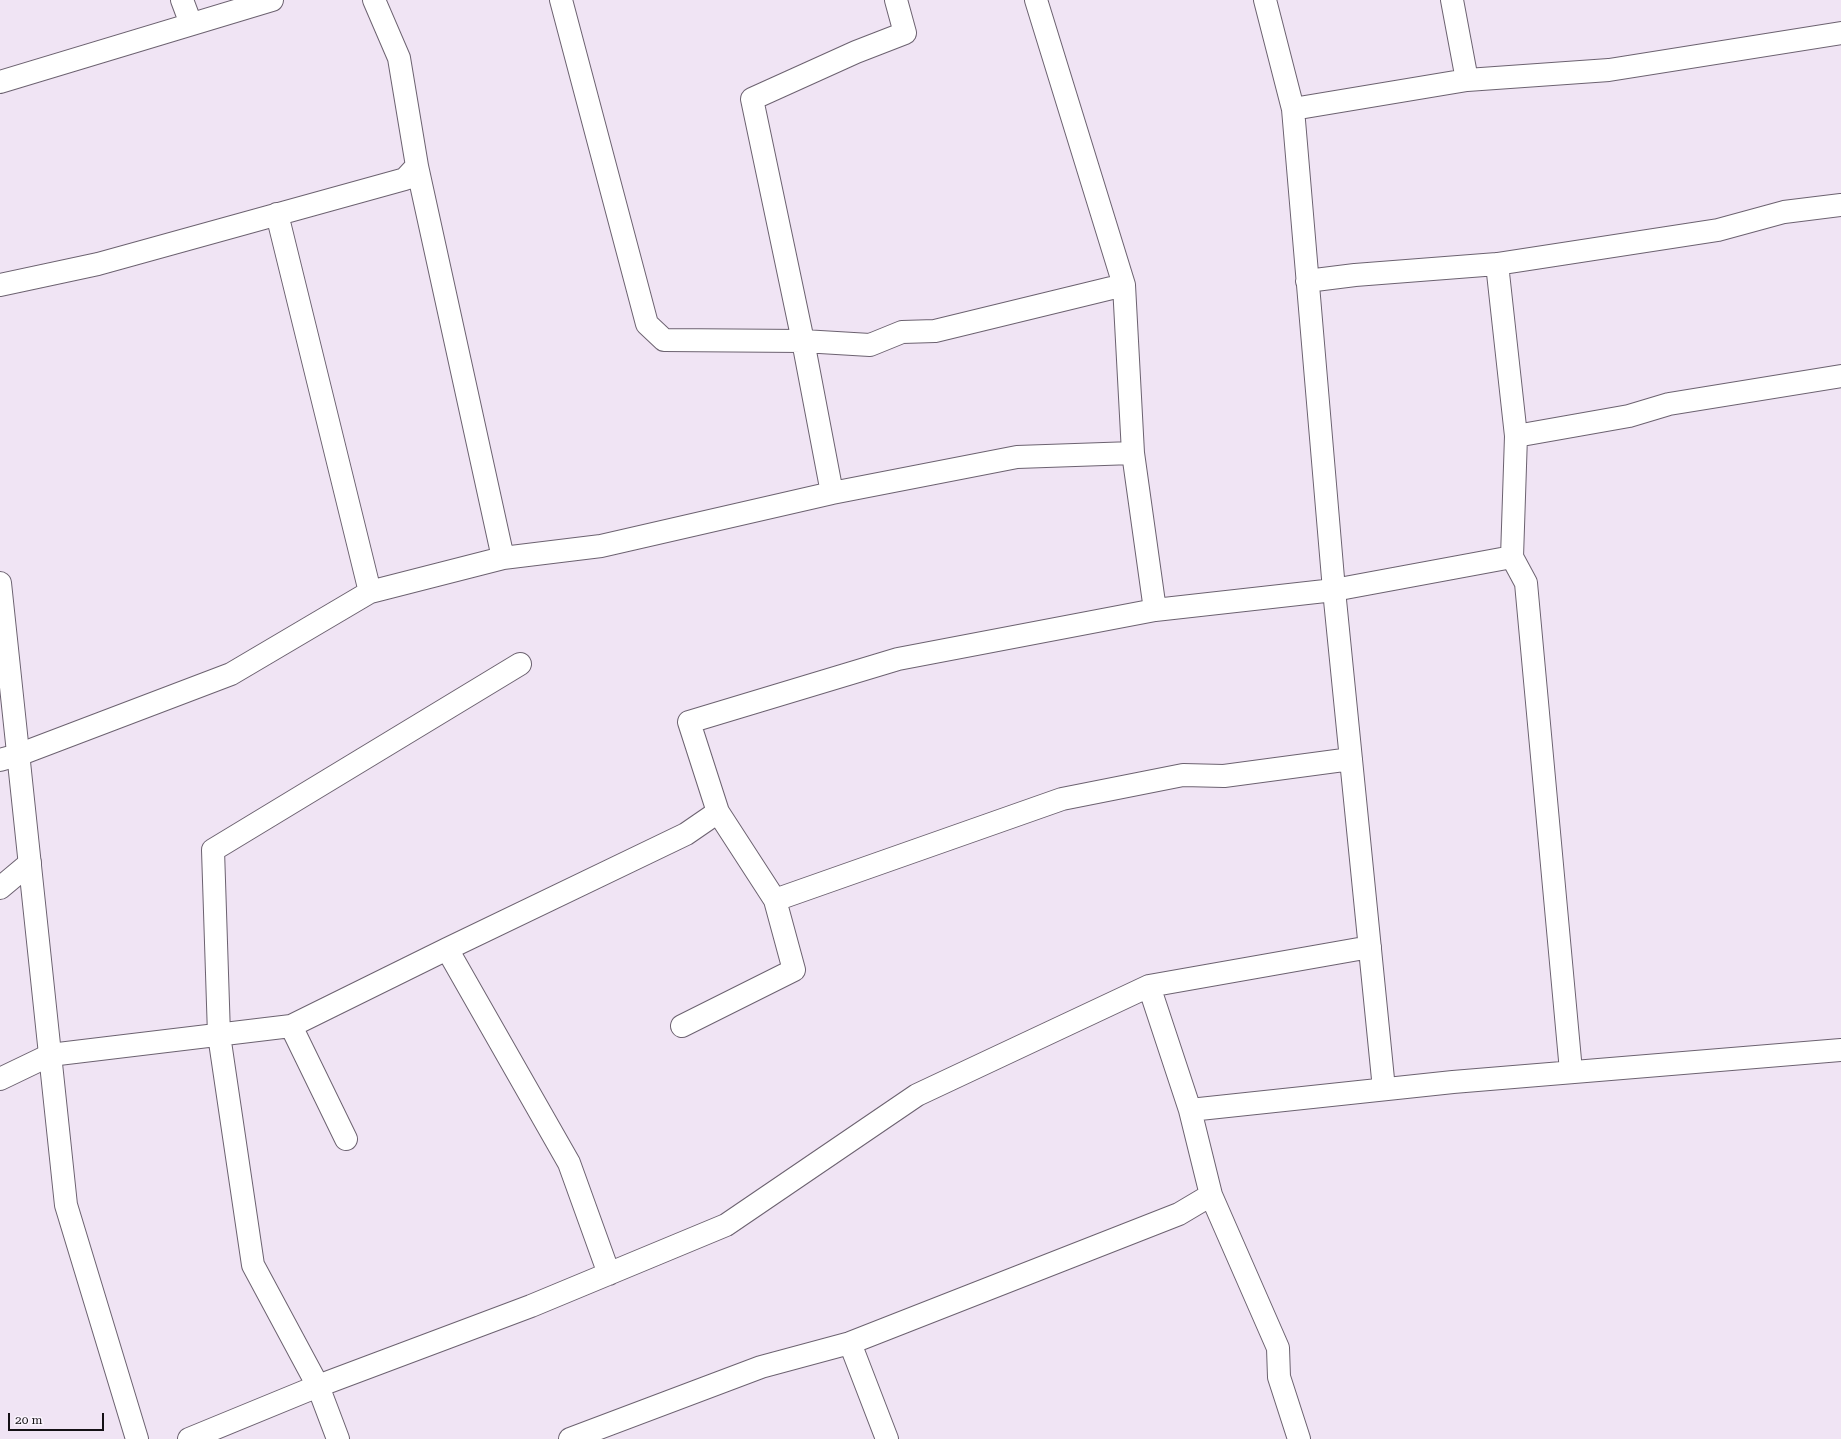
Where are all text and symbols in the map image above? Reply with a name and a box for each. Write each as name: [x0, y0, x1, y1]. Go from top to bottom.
scale bar: [10, 1405, 106, 1431]
text: 20 m: [15, 1413, 42, 1427]

